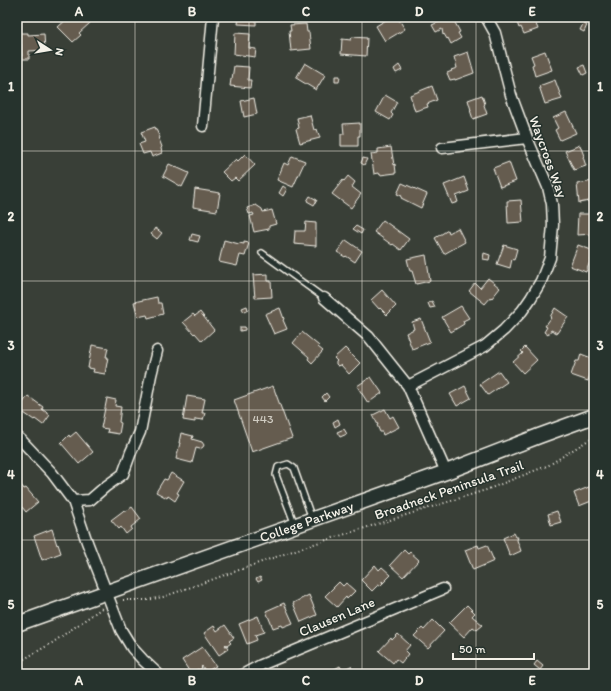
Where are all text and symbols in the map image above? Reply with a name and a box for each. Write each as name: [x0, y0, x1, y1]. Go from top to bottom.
text: A: [74, 4, 84, 19]
text: B: [188, 4, 197, 19]
text: C: [302, 4, 311, 19]
text: D: [415, 4, 424, 19]
text: E: [528, 4, 536, 19]
north arrow: [30, 30, 70, 70]
text: N: [52, 47, 66, 57]
text: 1: [8, 79, 14, 94]
text: 1: [597, 79, 603, 94]
street label: Waycross Way: [525, 114, 571, 201]
text: 2: [8, 209, 15, 224]
text: 2: [597, 209, 604, 224]
text: 3: [7, 338, 15, 353]
text: 3: [596, 338, 604, 353]
house number: 443: [253, 412, 274, 426]
street label: Broadneck Peninsula Trail: [372, 456, 526, 524]
text: 4: [7, 467, 15, 482]
text: 4: [596, 467, 604, 482]
street label: College Parkway: [257, 497, 356, 546]
street label: Clausen Lane: [296, 593, 378, 641]
text: 5: [8, 597, 15, 612]
text: 5: [597, 597, 604, 612]
scale bar: [453, 635, 534, 661]
text: 50 m: [459, 642, 485, 656]
text: A: [74, 673, 84, 688]
text: B: [188, 673, 197, 688]
text: C: [302, 673, 311, 688]
text: D: [415, 673, 424, 688]
text: E: [528, 673, 536, 688]

